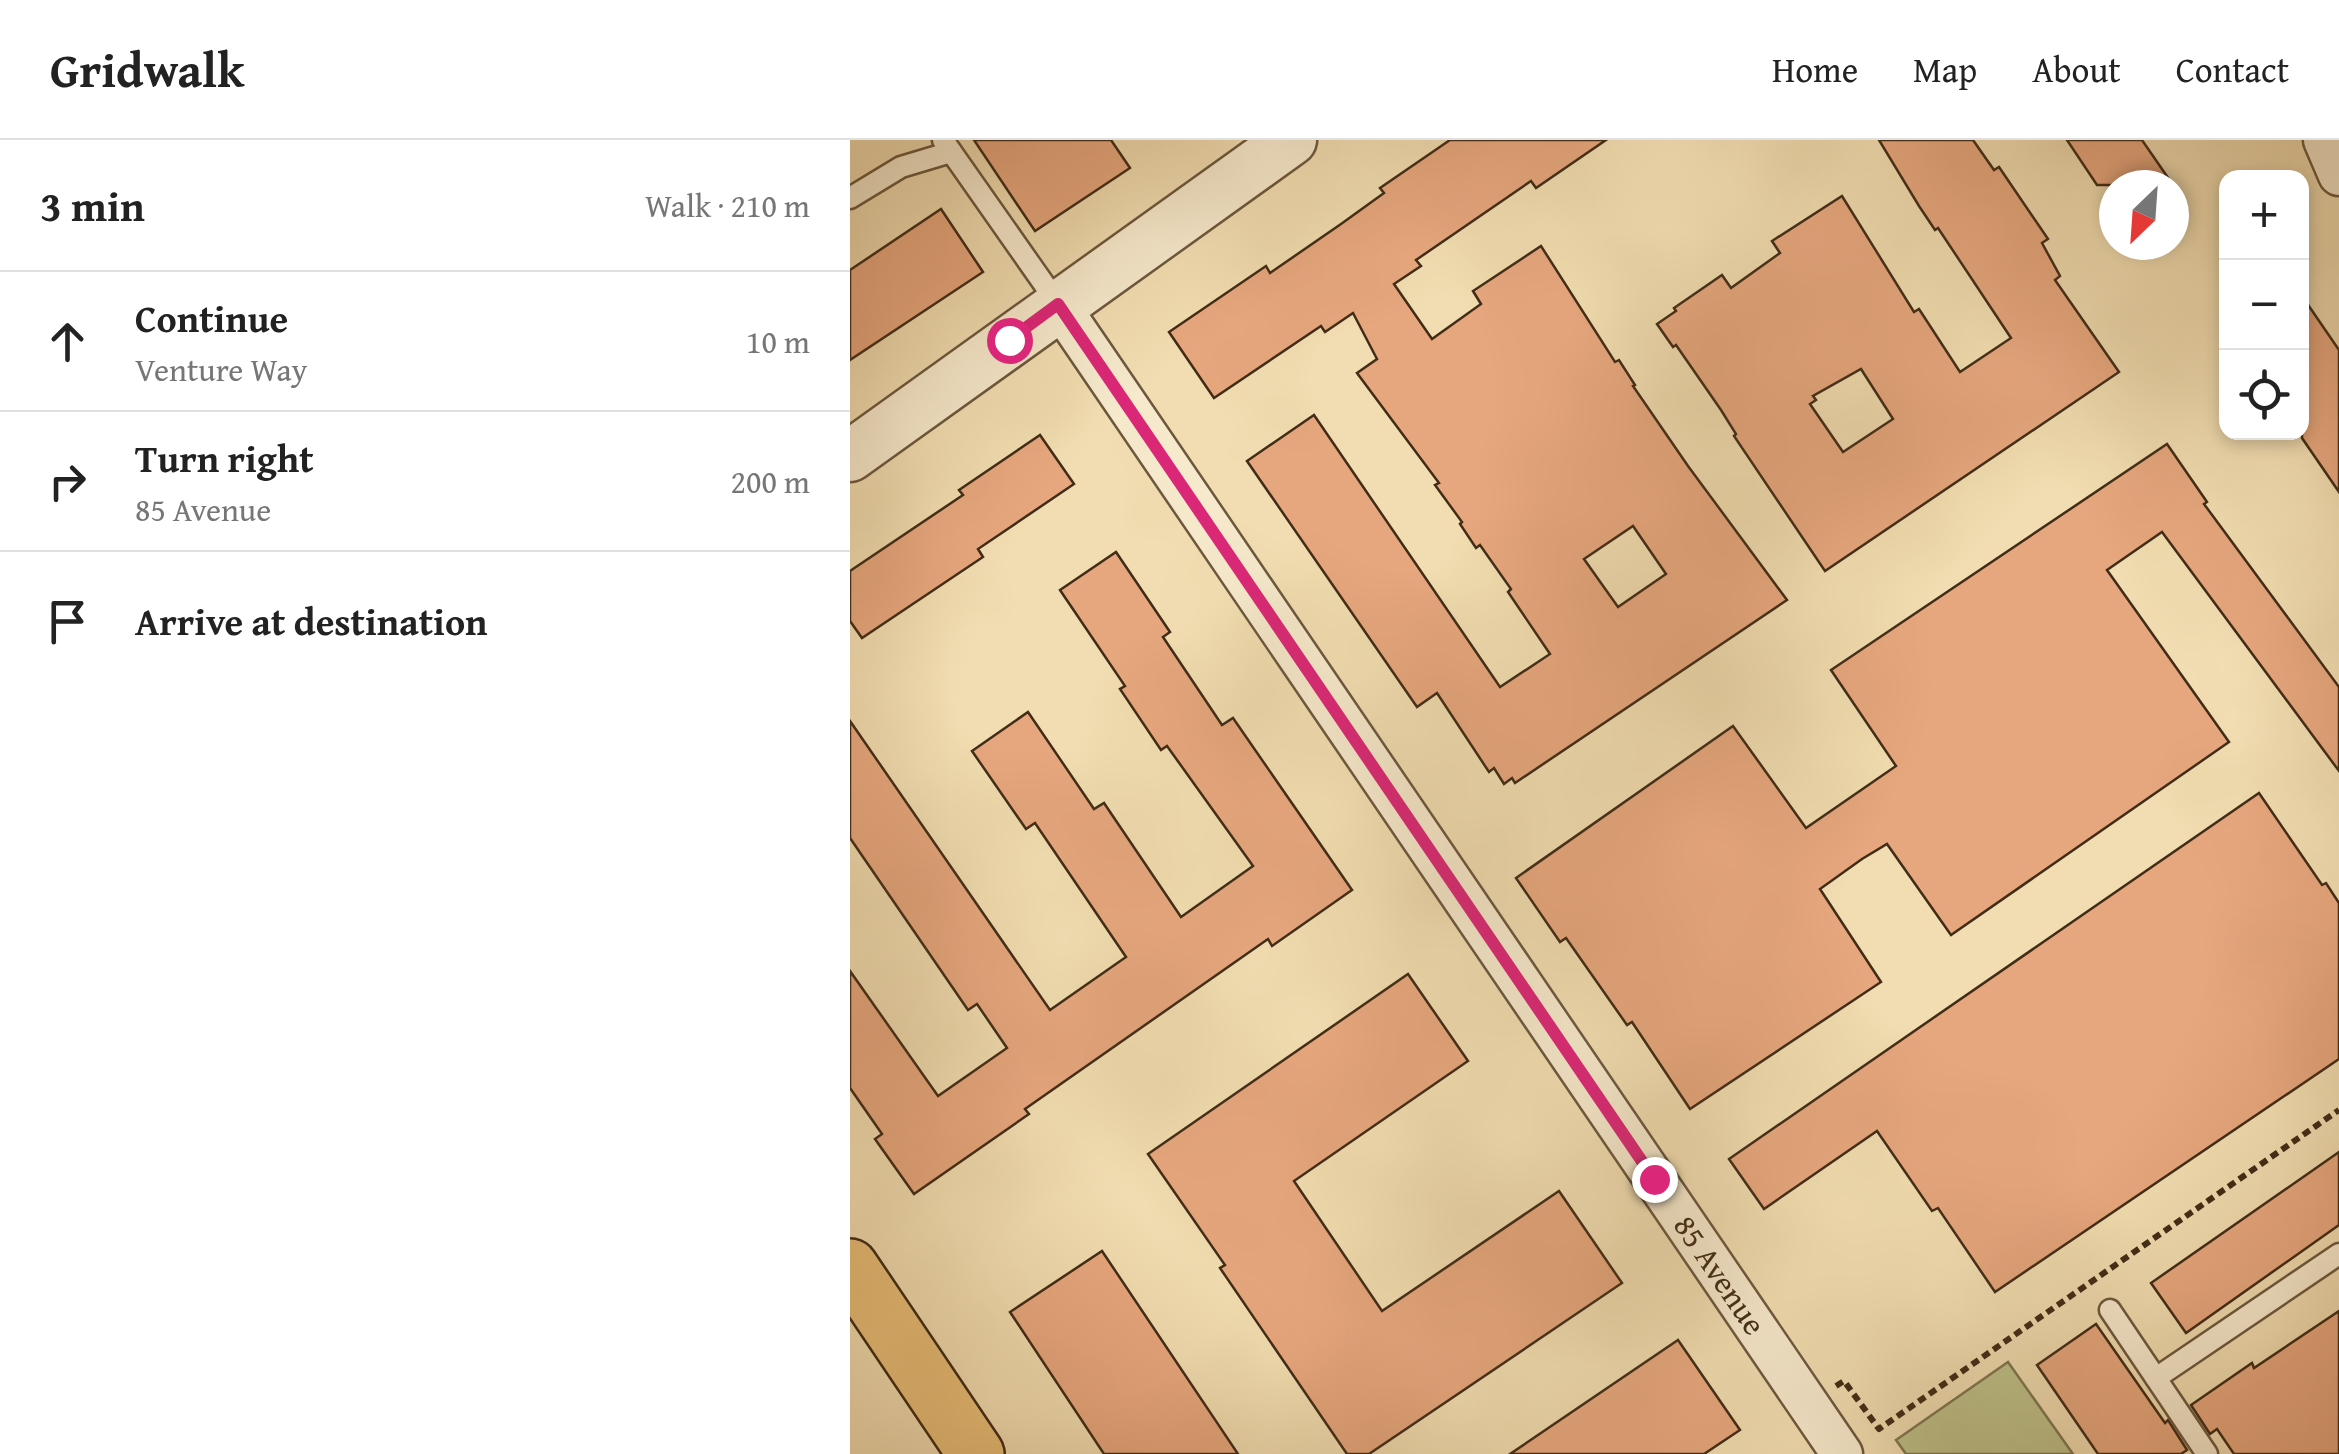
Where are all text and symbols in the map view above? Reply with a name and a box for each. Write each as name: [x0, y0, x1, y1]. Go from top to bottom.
text: Gridwalk: [50, 34, 244, 105]
text: Home: [1772, 44, 1858, 95]
text: Map: [1913, 44, 1977, 95]
text: About: [2032, 44, 2121, 95]
text: Contact: [2176, 44, 2289, 95]
north arrow: [2099, 170, 2189, 260]
map controls: [2219, 170, 2309, 440]
button: +: [2219, 170, 2309, 260]
text: 3 min: [40, 175, 145, 236]
text: Walk · 210 m: [645, 182, 810, 229]
button: −: [2219, 260, 2309, 350]
text: Continue: [135, 290, 288, 346]
icon: ahead: [40, 314, 95, 369]
text: 10 m: [746, 318, 810, 365]
route start: [987, 318, 1033, 364]
text: Venture Way: [135, 346, 307, 393]
button: locate: [2219, 350, 2309, 440]
text: Turn right: [135, 430, 314, 486]
icon: right: [40, 454, 95, 509]
text: 200 m: [731, 458, 810, 505]
text: 85 Avenue: [135, 486, 271, 533]
text: Arrive at destination: [135, 593, 488, 649]
icon: arrive: [40, 594, 95, 649]
route end: [1632, 1157, 1678, 1203]
street label: 85 Avenue: [1663, 1205, 1778, 1344]

